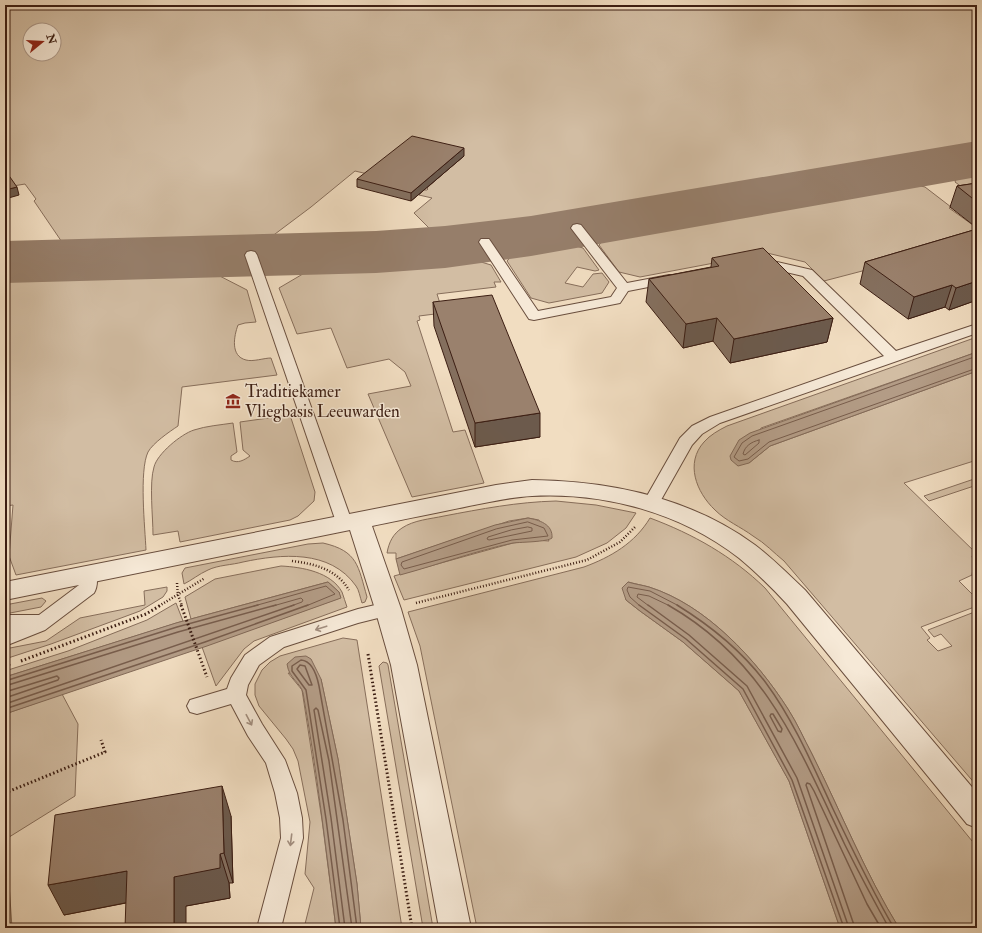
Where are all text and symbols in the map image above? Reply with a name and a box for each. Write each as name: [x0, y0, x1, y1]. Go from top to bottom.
north arrow: [22, 22, 62, 62]
text: N: [43, 31, 59, 47]
place label: Traditiekamer Vliegbasis Leeuwarden: [245, 381, 400, 422]
museum icon: Traditiekamer Vliegbasis Leeuwarden: [224, 392, 242, 410]
one-way arrow: [315, 625, 328, 632]
one-way arrow: [246, 714, 254, 726]
one-way arrow: [287, 833, 295, 846]

